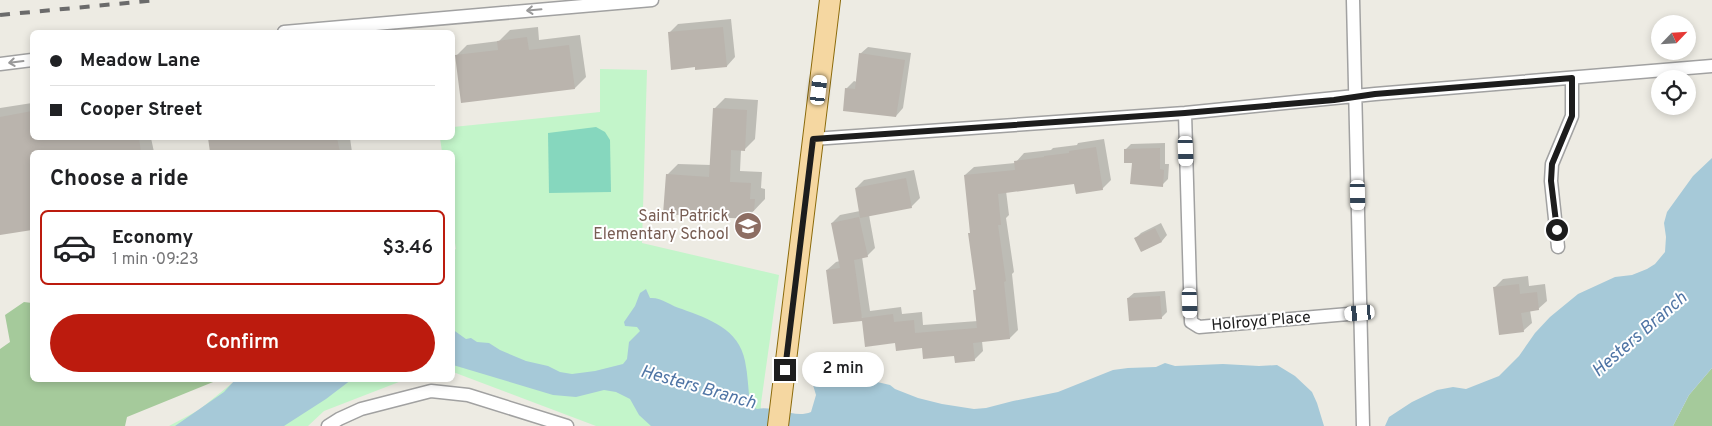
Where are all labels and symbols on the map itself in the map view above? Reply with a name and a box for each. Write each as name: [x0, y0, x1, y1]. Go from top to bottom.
one-way arrow: [526, 5, 542, 15]
north arrow: [1651, 15, 1696, 60]
one-way arrow: [9, 57, 25, 67]
car: [809, 74, 828, 106]
car: [1177, 136, 1194, 166]
car: [1350, 180, 1365, 210]
place label: Saint Patrick Elementary School: [593, 207, 729, 245]
school or university icon: Saint Patrick Elementary School: [733, 211, 763, 241]
route start: [1546, 219, 1568, 241]
water label: Hesters Branch: [1588, 287, 1693, 383]
car: [1181, 288, 1198, 318]
car: [1344, 304, 1375, 322]
street label: Holroyd Place: [1210, 308, 1312, 336]
callout: 2 min: [802, 352, 885, 388]
route end: [774, 359, 796, 381]
water label: Hesters Branch: [638, 361, 759, 416]

